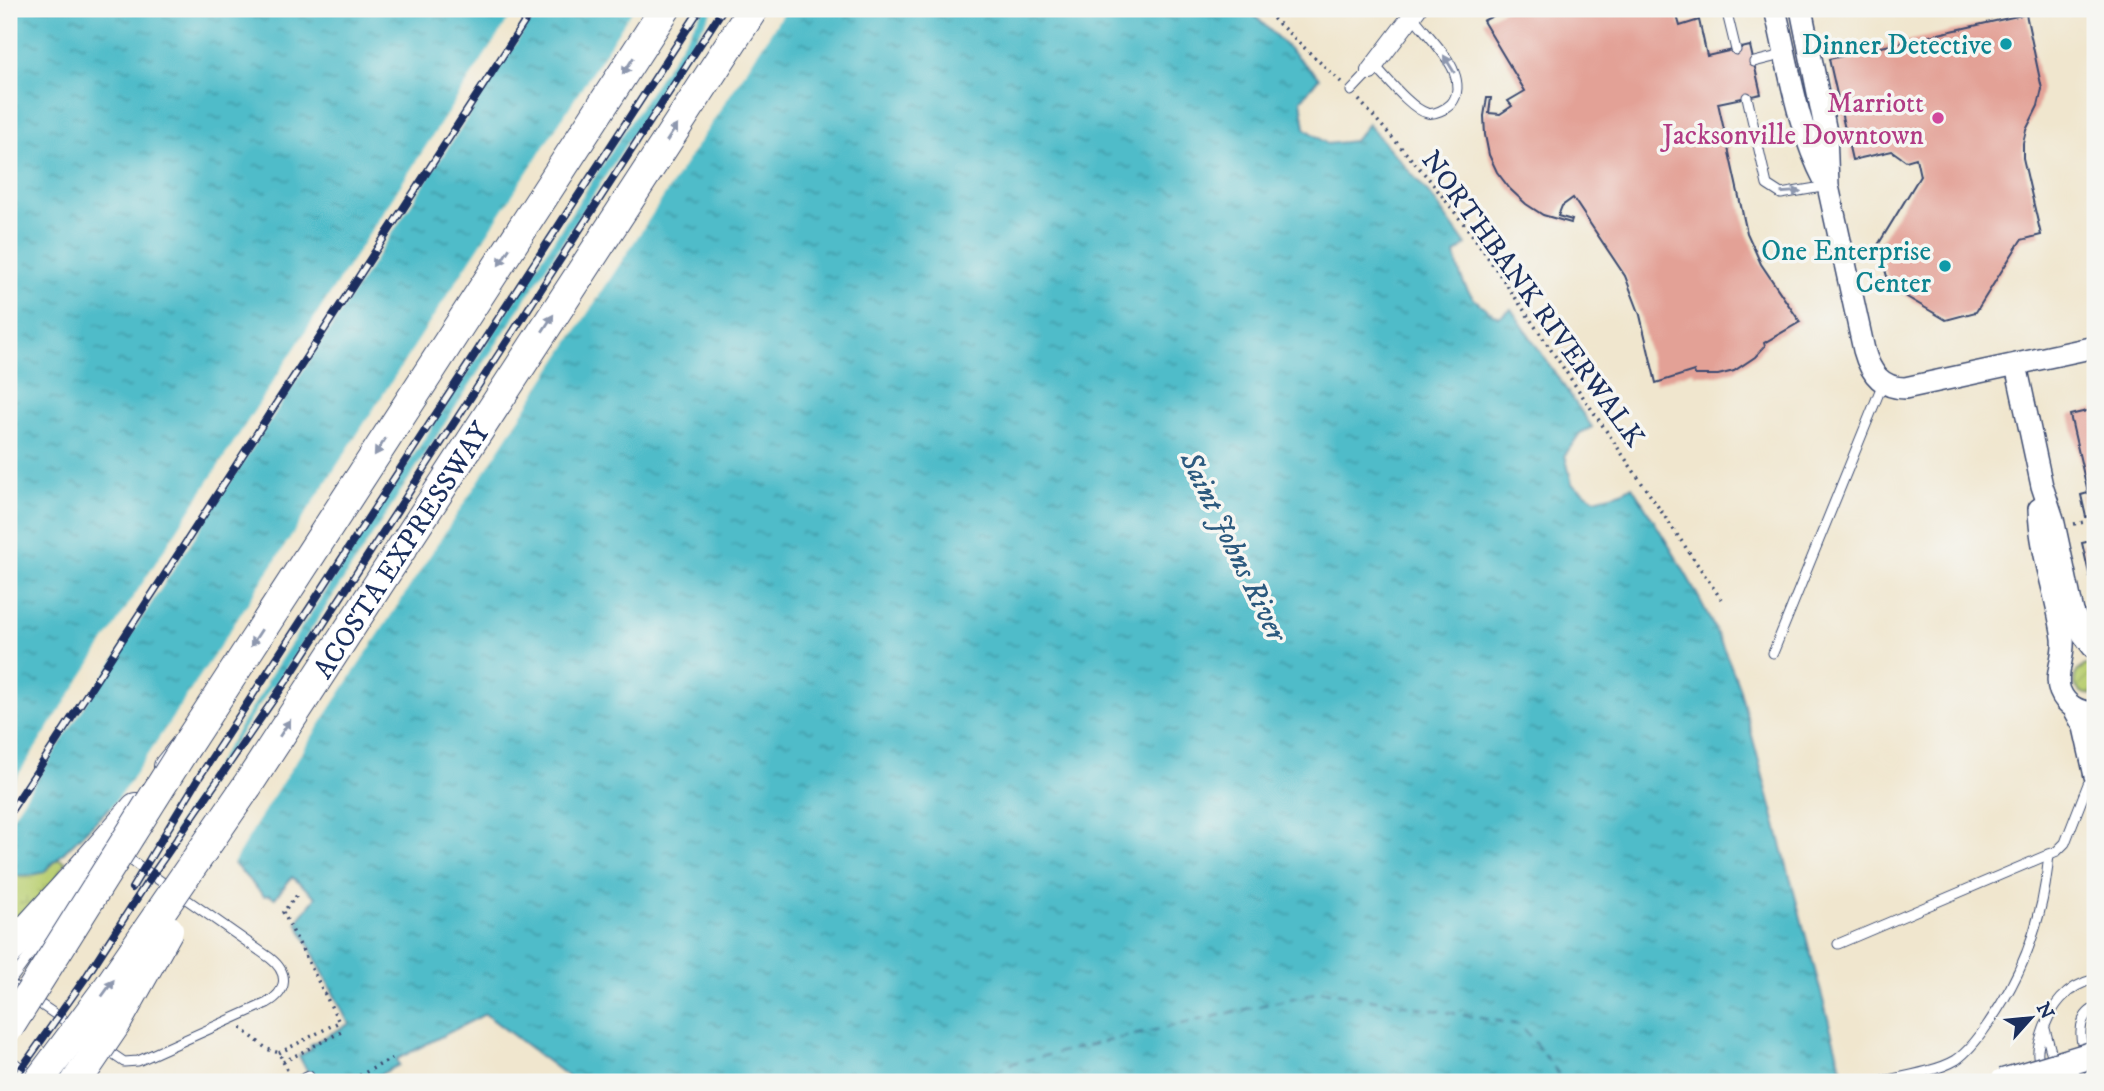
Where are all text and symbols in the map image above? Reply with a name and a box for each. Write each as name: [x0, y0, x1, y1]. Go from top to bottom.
place label: Dinner Detective: [1802, 28, 1992, 63]
marker: Dinner Detective: [1998, 36, 2014, 52]
one-way arrow: [1442, 55, 1455, 74]
one-way arrow: [622, 56, 635, 76]
place label: Marriott Jacksonville Downtown: [1659, 86, 1924, 153]
marker: Marriott Jacksonville Downtown: [1930, 110, 1946, 126]
one-way arrow: [665, 123, 678, 142]
street label: NORTHBANK RIVERWALK: [1413, 144, 1652, 454]
one-way arrow: [1780, 186, 1802, 197]
place label: One Enterprise Center: [1761, 234, 1932, 301]
one-way arrow: [498, 247, 511, 266]
marker: One Enterprise Center: [1937, 258, 1953, 274]
one-way arrow: [541, 314, 554, 333]
street label: ACOSTA EXPRESSWAY: [306, 415, 499, 685]
one-way arrow: [374, 438, 387, 457]
water label: Saint Johns River: [1170, 445, 1296, 650]
one-way arrow: [250, 628, 263, 648]
one-way arrow: [278, 719, 291, 738]
one-way arrow: [100, 979, 114, 997]
north arrow: [1996, 982, 2066, 1052]
text: N: [2031, 999, 2059, 1023]

